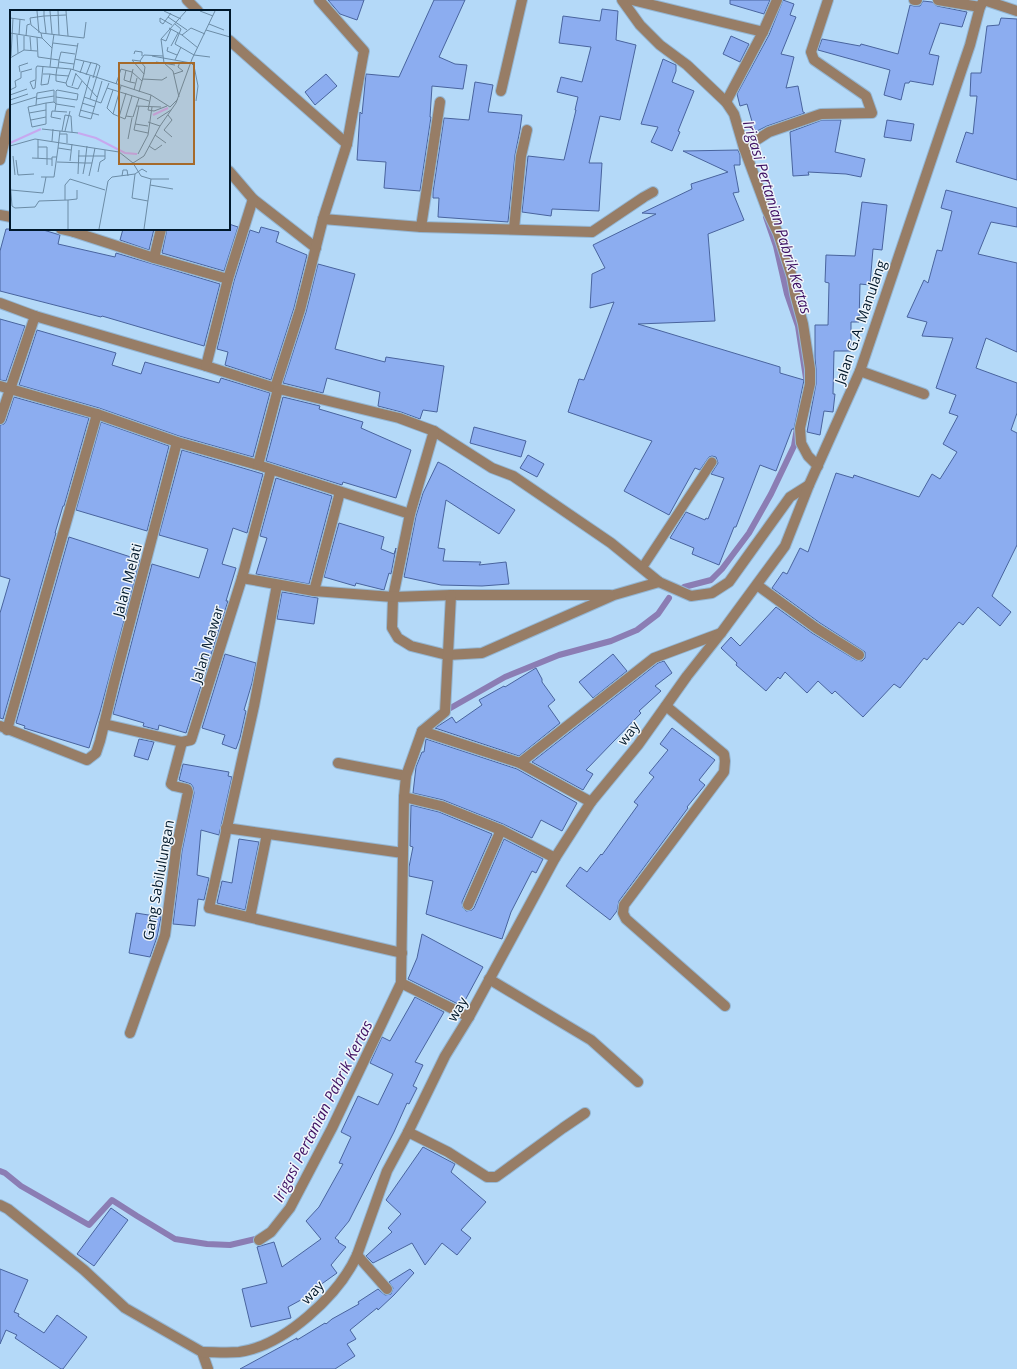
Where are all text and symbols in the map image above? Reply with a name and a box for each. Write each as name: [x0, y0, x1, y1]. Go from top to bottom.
inset map: [10, 10, 230, 230]
water label: Irigasi Pertanian Pabrik Kertas: [739, 118, 817, 317]
street label: Jalan G.A. Manulang: [829, 257, 890, 389]
street label: Jalan Melati: [108, 541, 146, 621]
street label: Jalan Mawar: [186, 603, 228, 687]
street label: way: [613, 716, 644, 749]
street label: Gang Sabilulungan: [138, 818, 178, 942]
street label: way: [442, 992, 472, 1025]
water label: Irigasi Pertanian Pabrik Kertas: [267, 1016, 377, 1205]
street label: way: [296, 1275, 328, 1308]

